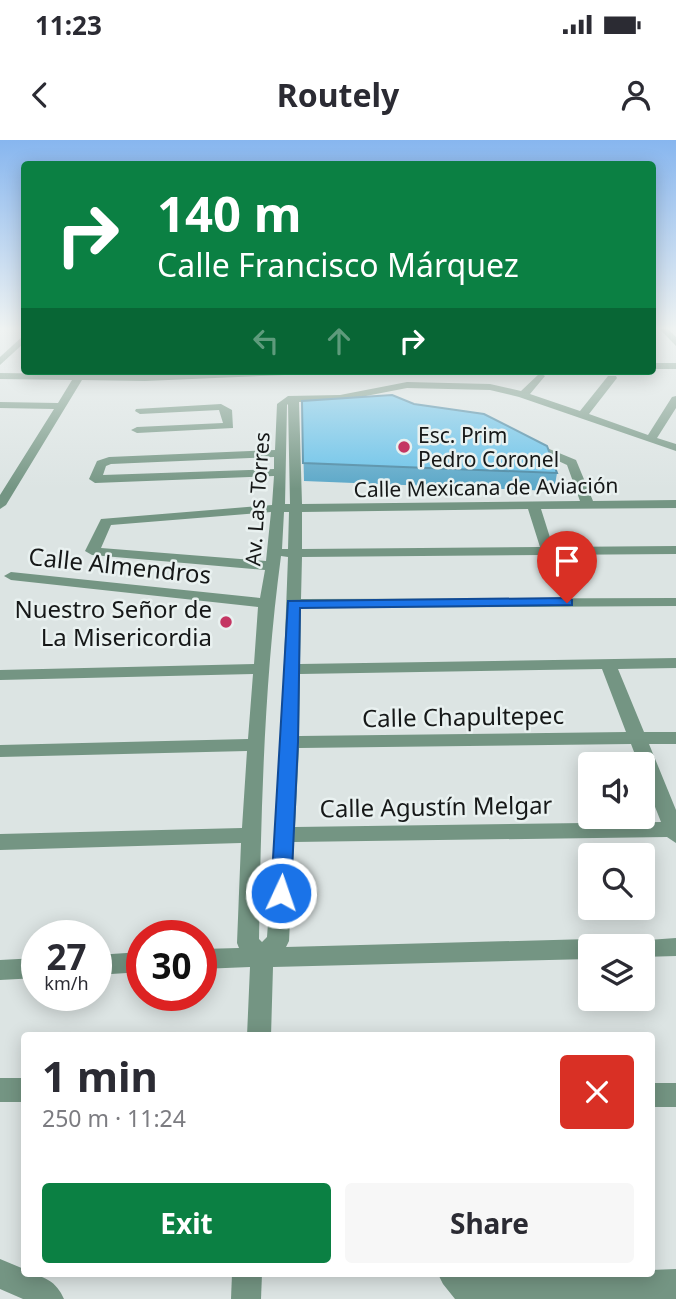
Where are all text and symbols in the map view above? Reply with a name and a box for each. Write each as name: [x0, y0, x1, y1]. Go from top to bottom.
text: 11:23: [35, 7, 102, 43]
text: Routely: [277, 73, 399, 116]
icon: back: [21, 76, 59, 114]
icon: person: [617, 76, 655, 114]
text: 140 m: [157, 180, 302, 246]
icon: right: [42, 189, 133, 280]
text: Calle Francisco Márquez: [157, 243, 519, 286]
icon: left: [247, 322, 285, 360]
icon: ahead: [320, 322, 358, 360]
icon: right: [393, 322, 431, 360]
place label: Esc. Prim Pedro Coronel: [418, 421, 559, 473]
street label: Av. Las Torres: [238, 431, 276, 567]
marker: Esc. Prim Pedro Coronel: [396, 439, 412, 455]
street label: Calle Mexicana de Aviación: [353, 471, 619, 503]
pin: [537, 531, 597, 603]
street label: Calle Almendros: [27, 539, 213, 591]
icon: arrive: [548, 542, 586, 580]
place label: Nuestro Señor de La Misericordia: [15, 592, 212, 653]
marker: Nuestro Señor de La Misericordia: [218, 614, 234, 630]
street label: Calle Chapultepec: [362, 698, 564, 734]
map controls: [578, 752, 655, 1011]
button: sound: [578, 752, 655, 829]
street label: Calle Agustín Melgar: [319, 787, 553, 825]
button: search: [578, 843, 655, 920]
position arrow: [244, 856, 318, 930]
speed limit sign: 30: [126, 920, 217, 1011]
text: 27: [46, 933, 87, 980]
button: layers: [578, 934, 655, 1011]
text: km/h: [44, 971, 89, 995]
text: 1 min: [42, 1047, 158, 1104]
button: close: [560, 1055, 634, 1129]
text: 250 m · 11:24: [42, 1102, 186, 1134]
button: Exit: [42, 1183, 331, 1263]
button: Share: [345, 1183, 634, 1263]

